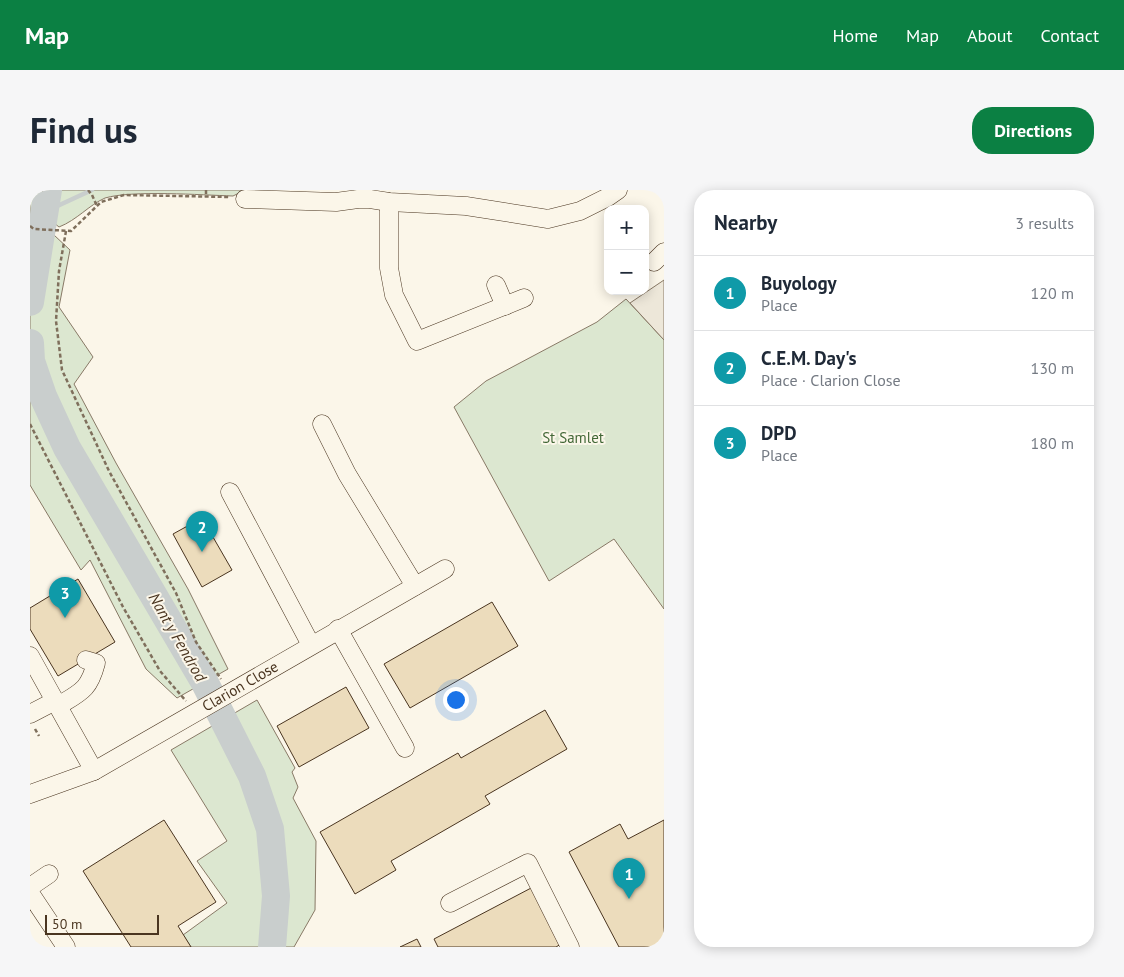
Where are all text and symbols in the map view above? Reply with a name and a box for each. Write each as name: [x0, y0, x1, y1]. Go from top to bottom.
text: Map: [25, 20, 69, 51]
text: Home: [832, 24, 878, 47]
text: Map: [906, 24, 939, 47]
text: About: [967, 24, 1013, 47]
text: Contact: [1041, 24, 1099, 47]
text: Find us: [30, 107, 138, 153]
button: Directions: [972, 107, 1094, 154]
map controls: [604, 205, 649, 295]
button: +: [604, 205, 649, 250]
text: Nearby: [714, 209, 777, 236]
text: 3 results: [1015, 213, 1074, 233]
button: −: [604, 250, 649, 295]
text: Buyology: [761, 271, 837, 295]
text: 1: [725, 283, 735, 303]
text: 120 m: [1031, 283, 1074, 303]
text: Place: [761, 295, 798, 315]
text: C.E.M. Day's: [761, 346, 857, 370]
text: 2: [725, 358, 735, 378]
text: 130 m: [1031, 358, 1074, 378]
text: Place · Clarion Close: [761, 370, 901, 390]
text: DPD: [761, 421, 796, 445]
park label: St Samlet: [542, 428, 604, 447]
text: 3: [725, 433, 735, 453]
text: 180 m: [1031, 433, 1074, 453]
text: Place: [761, 445, 798, 465]
pin: 2: [186, 511, 218, 552]
pin: 3: [49, 577, 81, 618]
water label: Nant y Fendrod: [145, 589, 212, 686]
street label: Clarion Close: [199, 657, 281, 715]
your location: [443, 687, 469, 713]
pin: 1: [613, 858, 645, 899]
scale bar: [45, 912, 159, 935]
text: 50 m: [52, 915, 82, 933]

